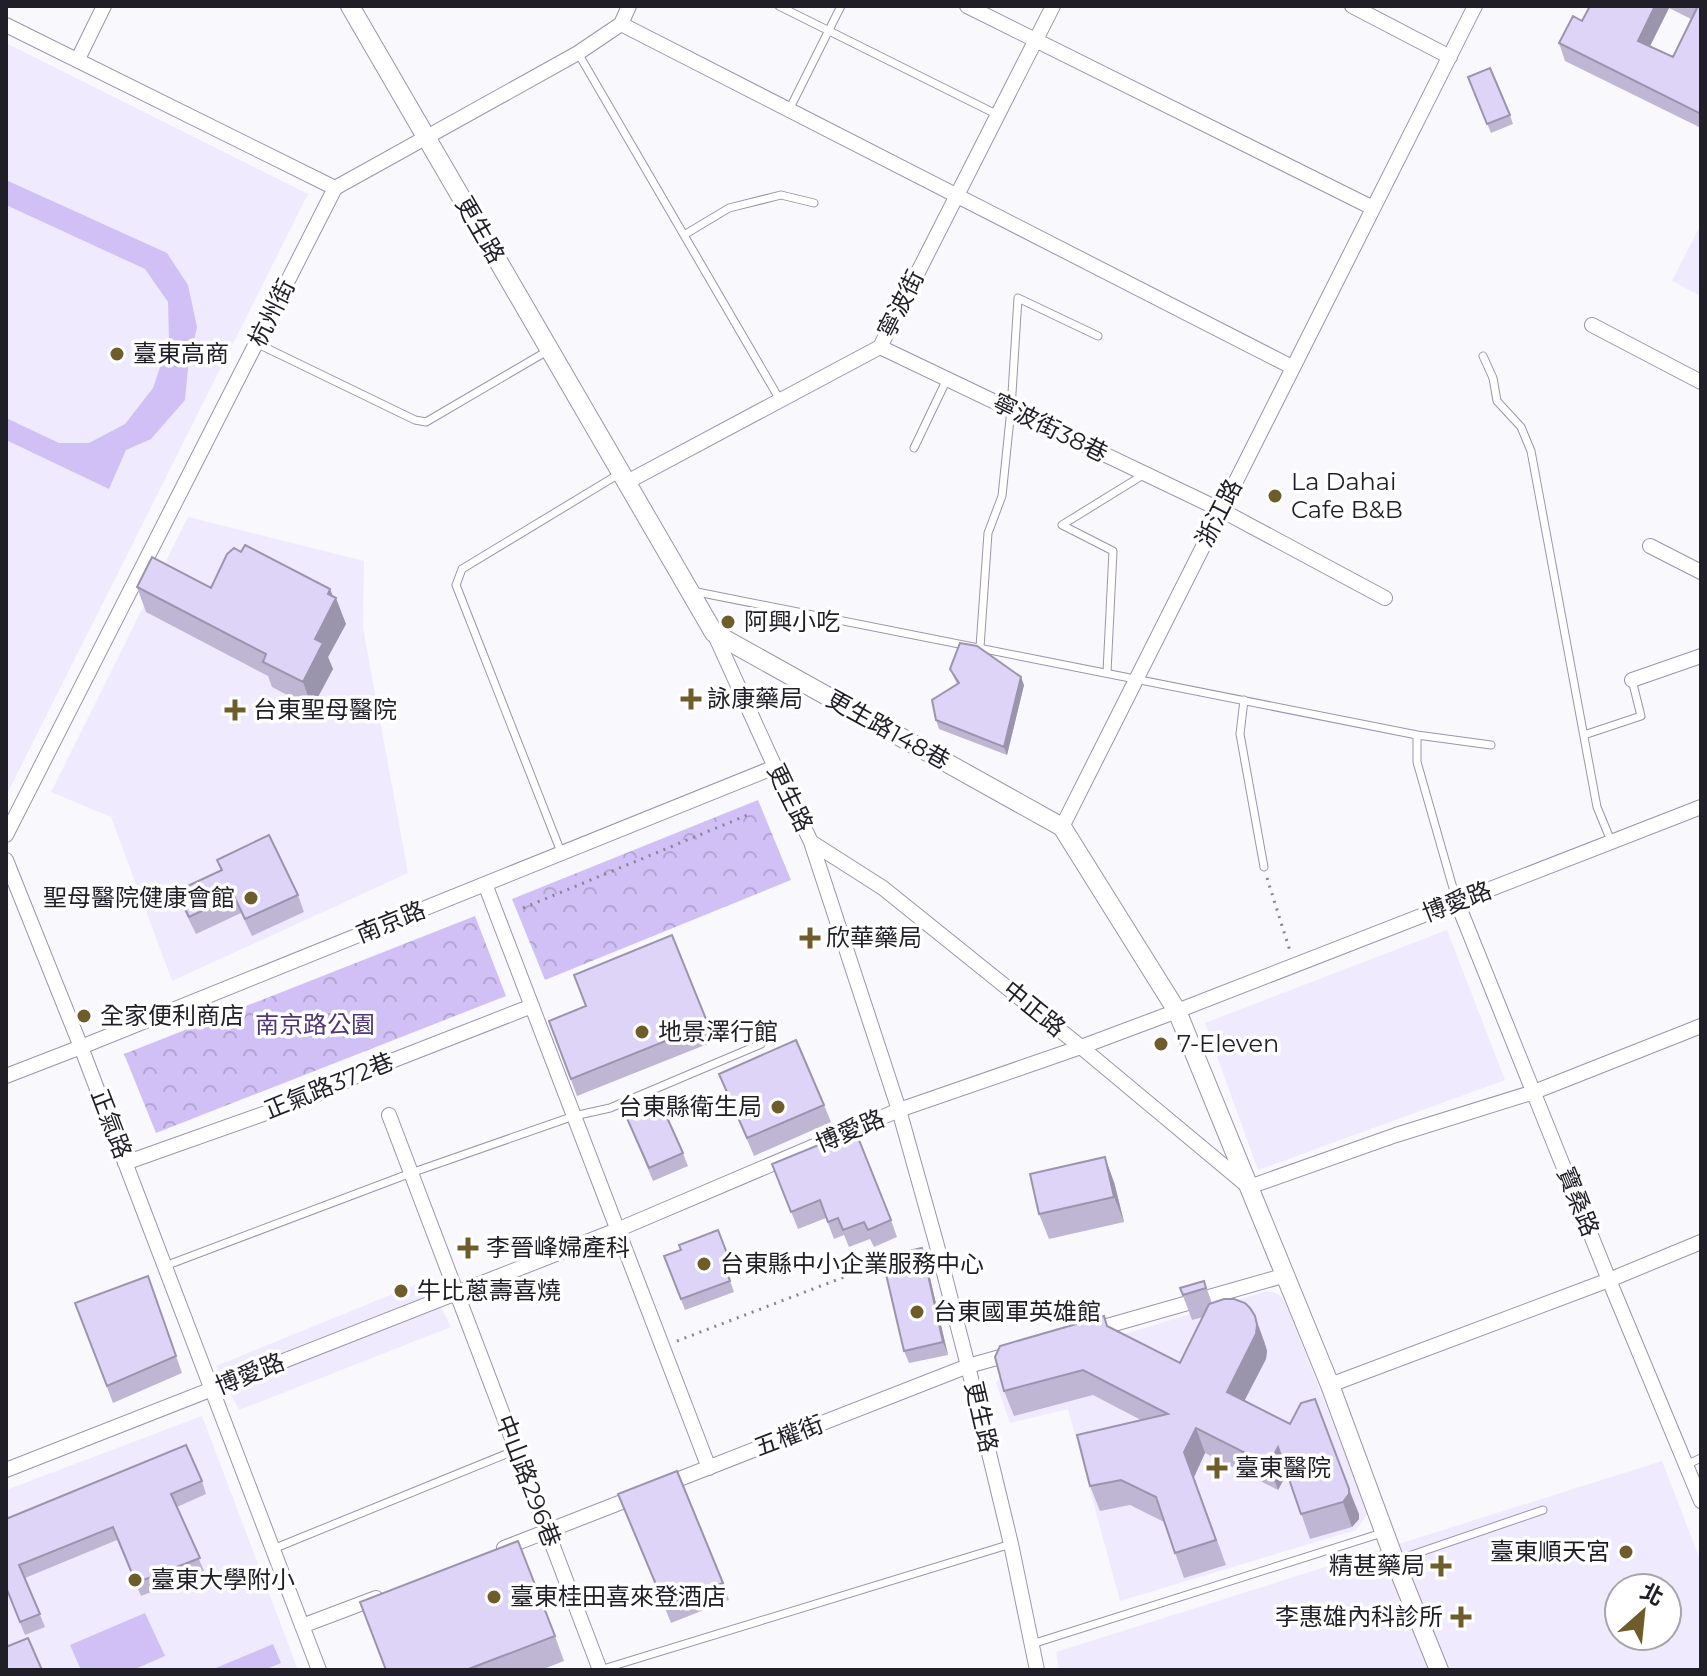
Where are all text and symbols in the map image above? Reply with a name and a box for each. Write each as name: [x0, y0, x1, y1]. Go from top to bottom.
street label: 更生路: [450, 191, 511, 268]
street label: 寧波街: [871, 265, 930, 342]
street label: 杭州街: [242, 274, 301, 351]
place label: 臺東高商: [133, 339, 229, 368]
marker: 臺東高商: [108, 345, 126, 363]
street label: 寧波街38巷: [988, 387, 1113, 468]
place label: La Dahai Cafe B&B: [1291, 467, 1403, 524]
street label: 浙江路: [1189, 474, 1248, 551]
marker: La Dahai Cafe B&B: [1266, 487, 1284, 505]
place label: 阿興小吃: [744, 607, 840, 636]
marker: 阿興小吃: [719, 613, 737, 631]
place label: 詠康藥局: [707, 684, 803, 713]
street label: 更生路148巷: [822, 684, 955, 775]
marker: 詠康藥局: [682, 690, 700, 708]
place label: 台東聖母醫院: [253, 695, 397, 724]
marker: 台東聖母醫院: [224, 699, 246, 721]
street label: 更生路: [762, 759, 819, 836]
street label: 博愛路: [1418, 875, 1496, 928]
place label: 聖母醫院健康會館: [43, 883, 235, 912]
marker: 聖母醫院健康會館: [242, 889, 260, 907]
street label: 南京路: [352, 895, 430, 948]
place label: 欣華藥局: [826, 923, 922, 952]
marker: 欣華藥局: [801, 929, 819, 947]
street label: 中正路: [997, 975, 1071, 1043]
place label: 全家便利商店: [100, 1001, 244, 1030]
marker: 全家便利商店: [75, 1007, 93, 1025]
park label: 南京路公園: [255, 1010, 375, 1039]
place label: 地景澤行館: [658, 1017, 778, 1046]
marker: 地景澤行館: [633, 1023, 651, 1041]
place label: 7-Eleven: [1177, 1029, 1279, 1058]
marker: 7-Eleven: [1152, 1035, 1170, 1053]
street label: 正氣路372巷: [260, 1046, 398, 1125]
street label: 正氣路: [85, 1085, 138, 1163]
place label: 台東縣衛生局: [618, 1092, 762, 1121]
marker: 台東縣衛生局: [769, 1098, 787, 1116]
street label: 博愛路: [811, 1103, 889, 1158]
street label: 寶桑路: [1552, 1163, 1605, 1241]
place label: 李晉峰婦產科: [486, 1233, 630, 1262]
marker: 李晉峰婦產科: [457, 1237, 479, 1259]
place label: 台東縣中小企業服務中心: [720, 1249, 984, 1278]
marker: 台東縣中小企業服務中心: [695, 1255, 713, 1273]
place label: 牛比蔥壽喜燒: [417, 1276, 561, 1305]
marker: 牛比蔥壽喜燒: [392, 1282, 410, 1300]
place label: 台東國軍英雄館: [933, 1297, 1101, 1326]
marker: 台東國軍英雄館: [908, 1303, 926, 1321]
street label: 博愛路: [211, 1347, 289, 1400]
street label: 更生路: [959, 1379, 1004, 1455]
street label: 五權街: [750, 1409, 828, 1462]
street label: 中山路296巷: [490, 1411, 567, 1551]
place label: 臺東醫院: [1235, 1453, 1331, 1482]
marker: 臺東醫院: [1206, 1457, 1228, 1479]
place label: 臺東順天宮: [1490, 1537, 1610, 1566]
marker: 臺東順天宮: [1617, 1543, 1635, 1561]
place label: 精甚藥局: [1329, 1551, 1425, 1580]
marker: 精甚藥局: [1432, 1557, 1450, 1575]
place label: 臺東大學附小: [151, 1565, 295, 1594]
marker: 臺東大學附小: [126, 1571, 144, 1589]
north arrow: [1603, 1572, 1683, 1652]
text: 北: [1636, 1578, 1668, 1612]
place label: 臺東桂田喜來登酒店: [510, 1582, 726, 1611]
marker: 臺東桂田喜來登酒店: [485, 1588, 503, 1606]
place label: 李惠雄內科診所: [1275, 1602, 1443, 1631]
marker: 李惠雄內科診所: [1450, 1606, 1472, 1628]

